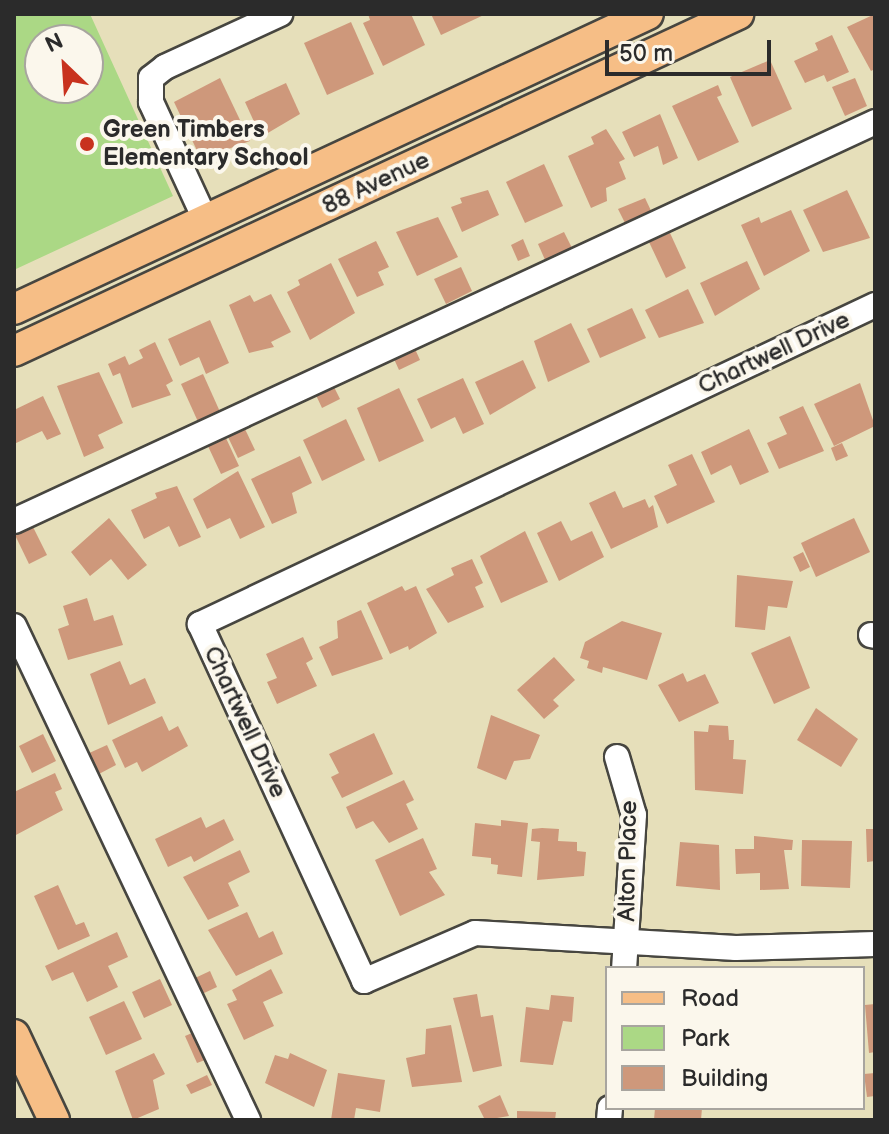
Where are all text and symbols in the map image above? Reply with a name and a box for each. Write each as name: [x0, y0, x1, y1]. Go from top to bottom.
north arrow: [24, 24, 104, 104]
scale bar: [609, 24, 775, 74]
text: N: [41, 28, 68, 59]
text: 50 m: [619, 39, 673, 68]
place label: Green Timbers Elementary School: [103, 116, 309, 172]
marker: Green Timbers Elementary School: [78, 135, 96, 153]
street label: 88 Avenue: [318, 146, 434, 220]
street label: Chartwell Drive: [694, 305, 854, 401]
street label: Chartwell Drive: [197, 642, 293, 802]
street label: Alton Place: [613, 800, 643, 922]
legend: [605, 966, 865, 1110]
text: Road: [681, 984, 739, 1013]
text: Park: [681, 1024, 729, 1053]
text: Building: [681, 1064, 768, 1093]

